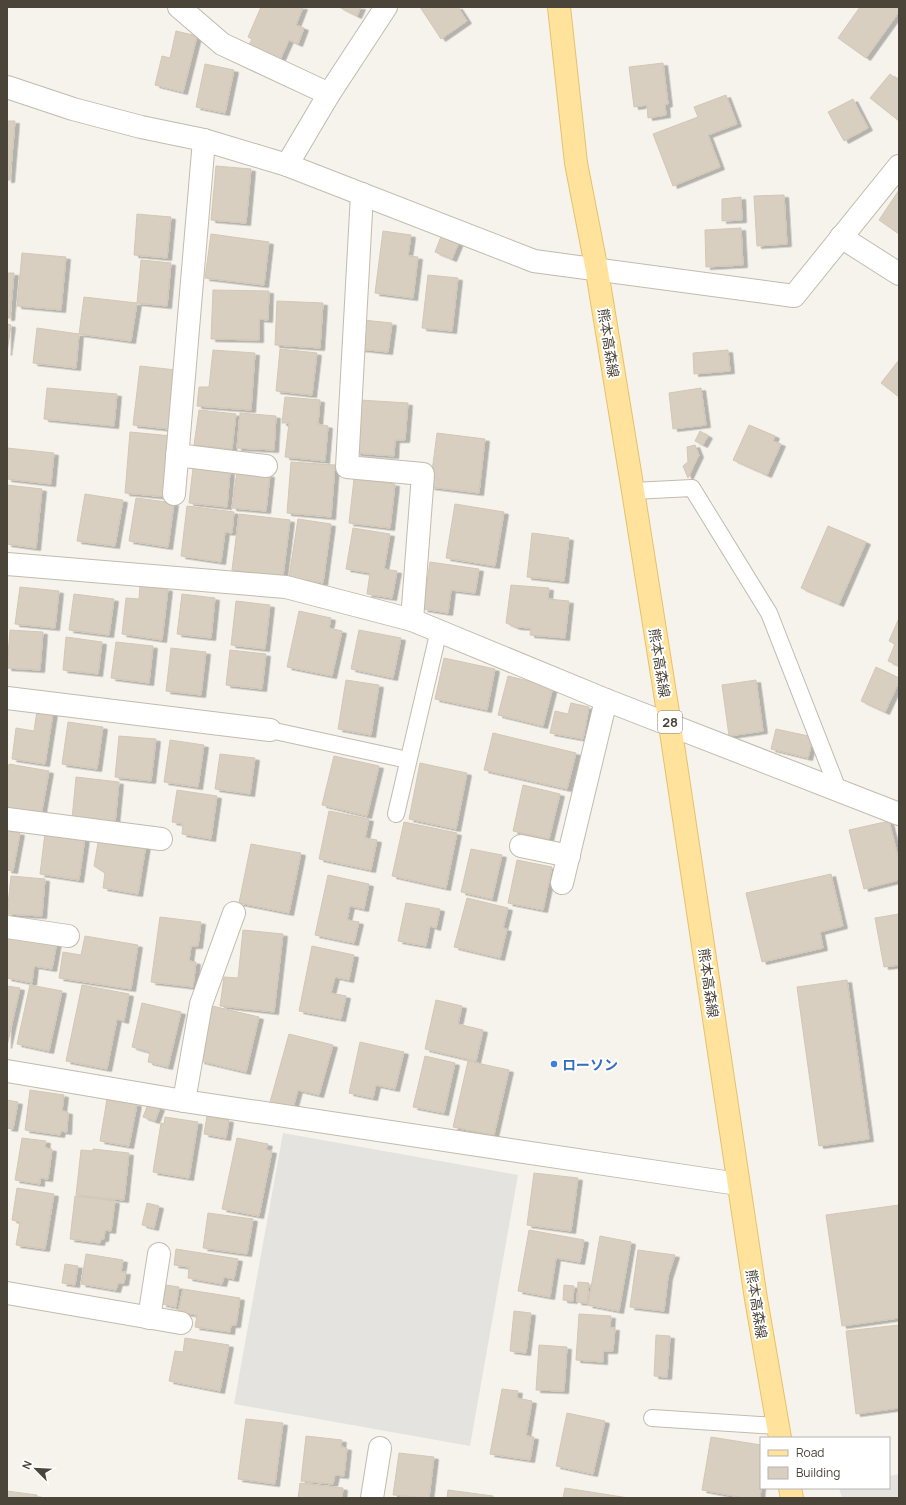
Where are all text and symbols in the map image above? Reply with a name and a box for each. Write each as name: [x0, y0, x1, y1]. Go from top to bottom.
street label: 熊本高森線: [594, 307, 624, 379]
street label: 熊本高森線: [645, 627, 675, 699]
road number: 28: [658, 711, 682, 733]
street label: 熊本高森線: [695, 947, 723, 1019]
place label: ローソン: [562, 1055, 618, 1074]
marker: ローソン: [549, 1059, 559, 1069]
street label: 熊本高森線: [742, 1268, 772, 1340]
legend: [760, 1437, 890, 1489]
text: Road: [796, 1444, 824, 1461]
north arrow: [16, 1449, 56, 1489]
text: N: [18, 1458, 35, 1471]
text: Building: [796, 1464, 840, 1481]

